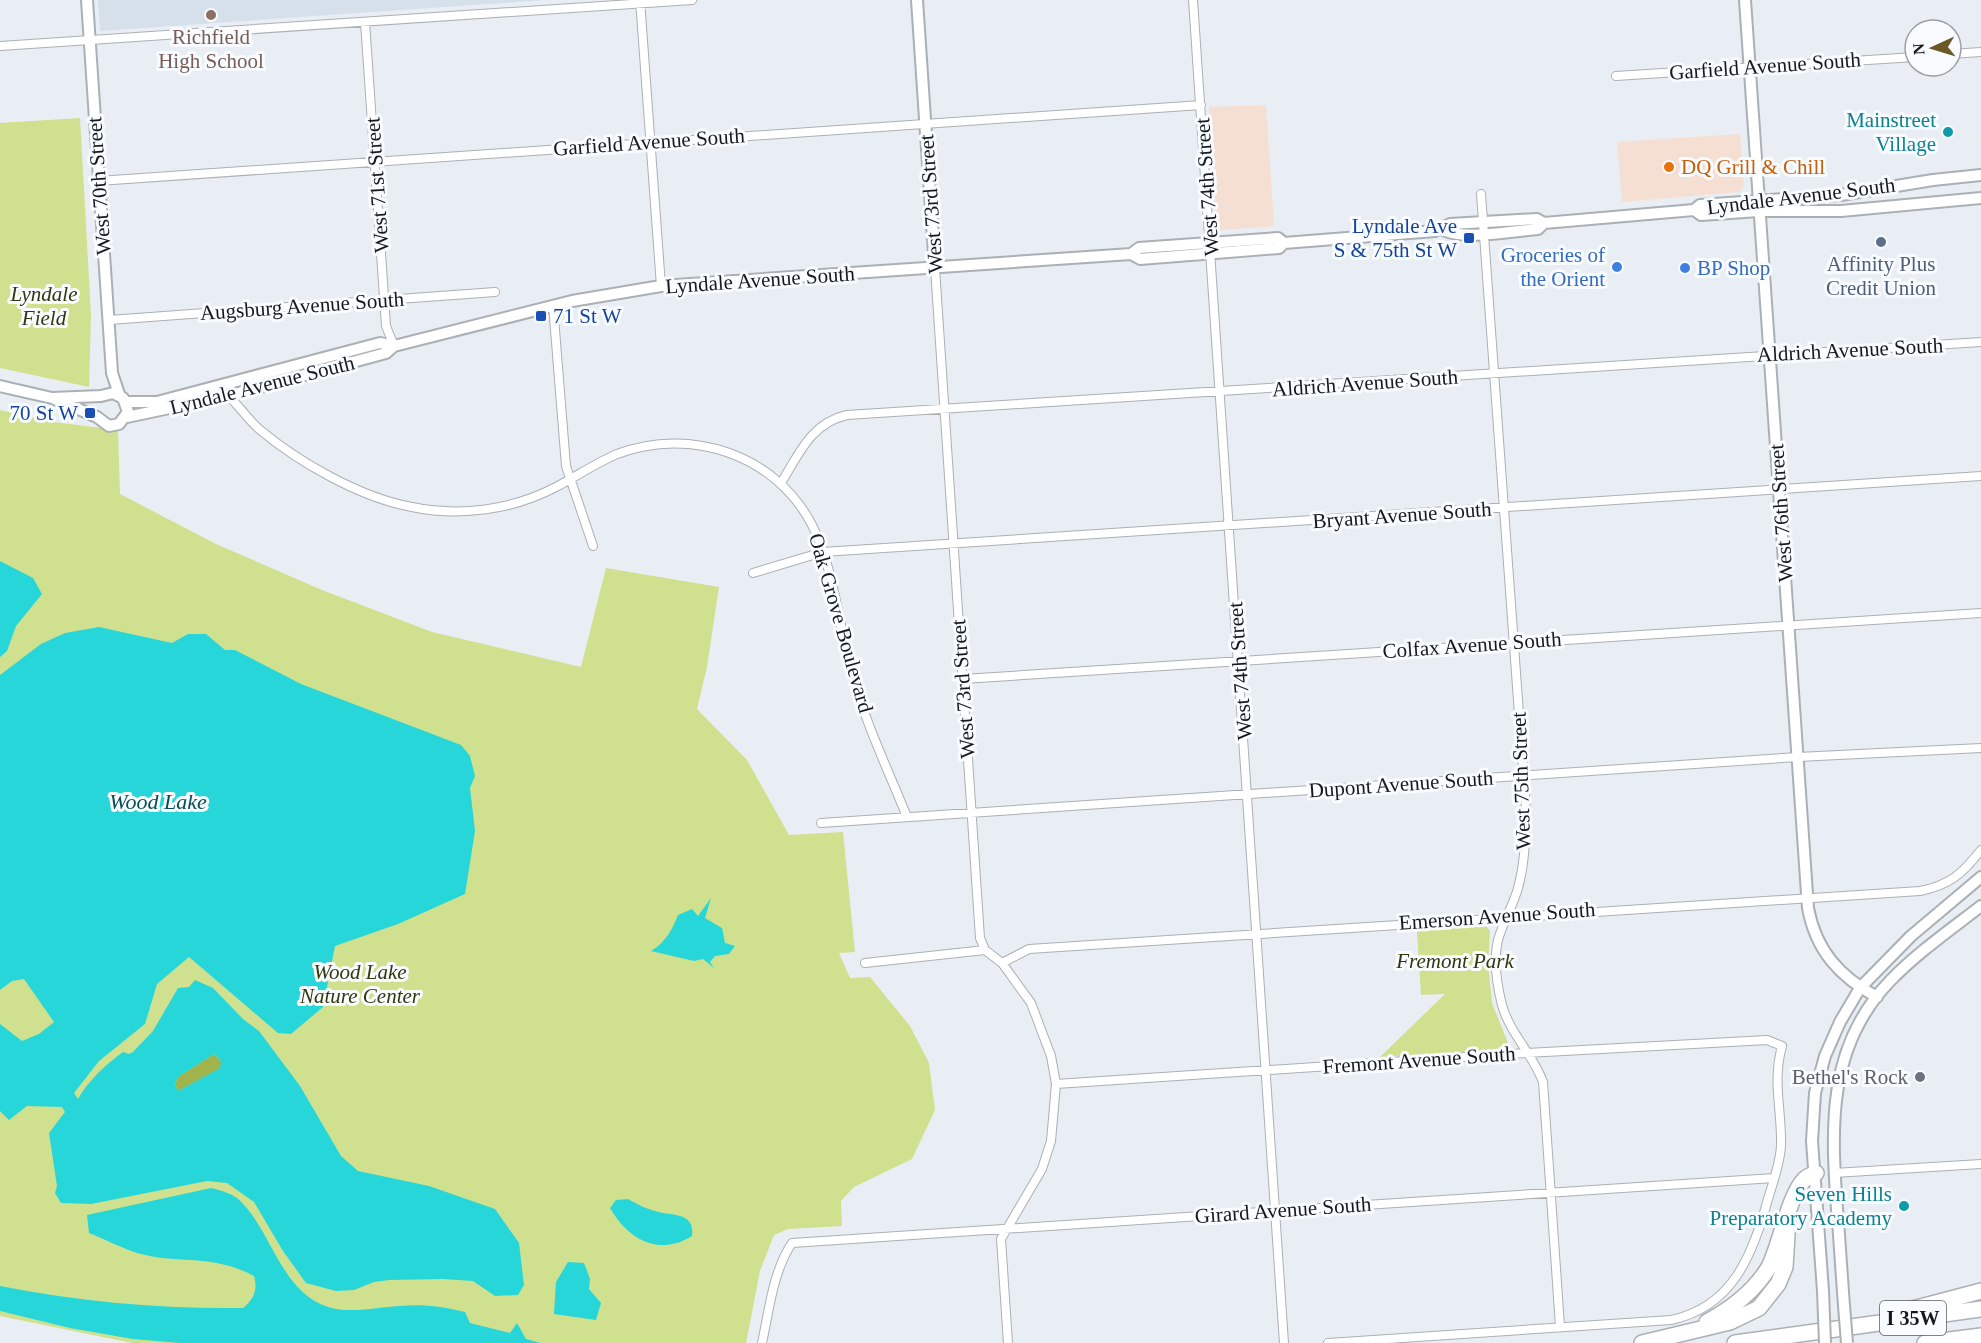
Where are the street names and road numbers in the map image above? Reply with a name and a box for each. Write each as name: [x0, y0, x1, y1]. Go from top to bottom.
street label: Garfield Avenue South: [1668, 47, 1862, 85]
street label: West 70th Street: [82, 116, 116, 256]
street label: West 71st Street: [360, 116, 394, 254]
street label: West 74th Street: [1190, 117, 1224, 257]
street label: Garfield Avenue South: [552, 123, 746, 161]
street label: West 73rd Street: [914, 133, 948, 274]
street label: Lyndale Avenue South: [1705, 172, 1897, 219]
street label: Lyndale Avenue South: [665, 261, 856, 299]
street label: Augsburg Avenue South: [199, 287, 405, 325]
street label: Aldrich Avenue South: [1756, 333, 1944, 367]
street label: Lyndale Avenue South: [167, 350, 357, 420]
street label: Aldrich Avenue South: [1271, 364, 1459, 401]
street label: West 76th Street: [1764, 443, 1798, 583]
street label: Bryant Avenue South: [1312, 497, 1493, 533]
street label: Oak Grove Boulevard: [804, 531, 878, 716]
street label: West 74th Street: [1223, 601, 1257, 741]
street label: West 73rd Street: [946, 618, 980, 759]
street label: Colfax Avenue South: [1382, 627, 1563, 663]
street label: West 75th Street: [1507, 711, 1535, 851]
street label: Dupont Avenue South: [1308, 766, 1495, 802]
street label: Emerson Avenue South: [1398, 897, 1596, 935]
street label: Fremont Avenue South: [1322, 1041, 1517, 1079]
street label: Girard Avenue South: [1194, 1192, 1373, 1228]
road number: I 35W: [1880, 1301, 1946, 1335]

